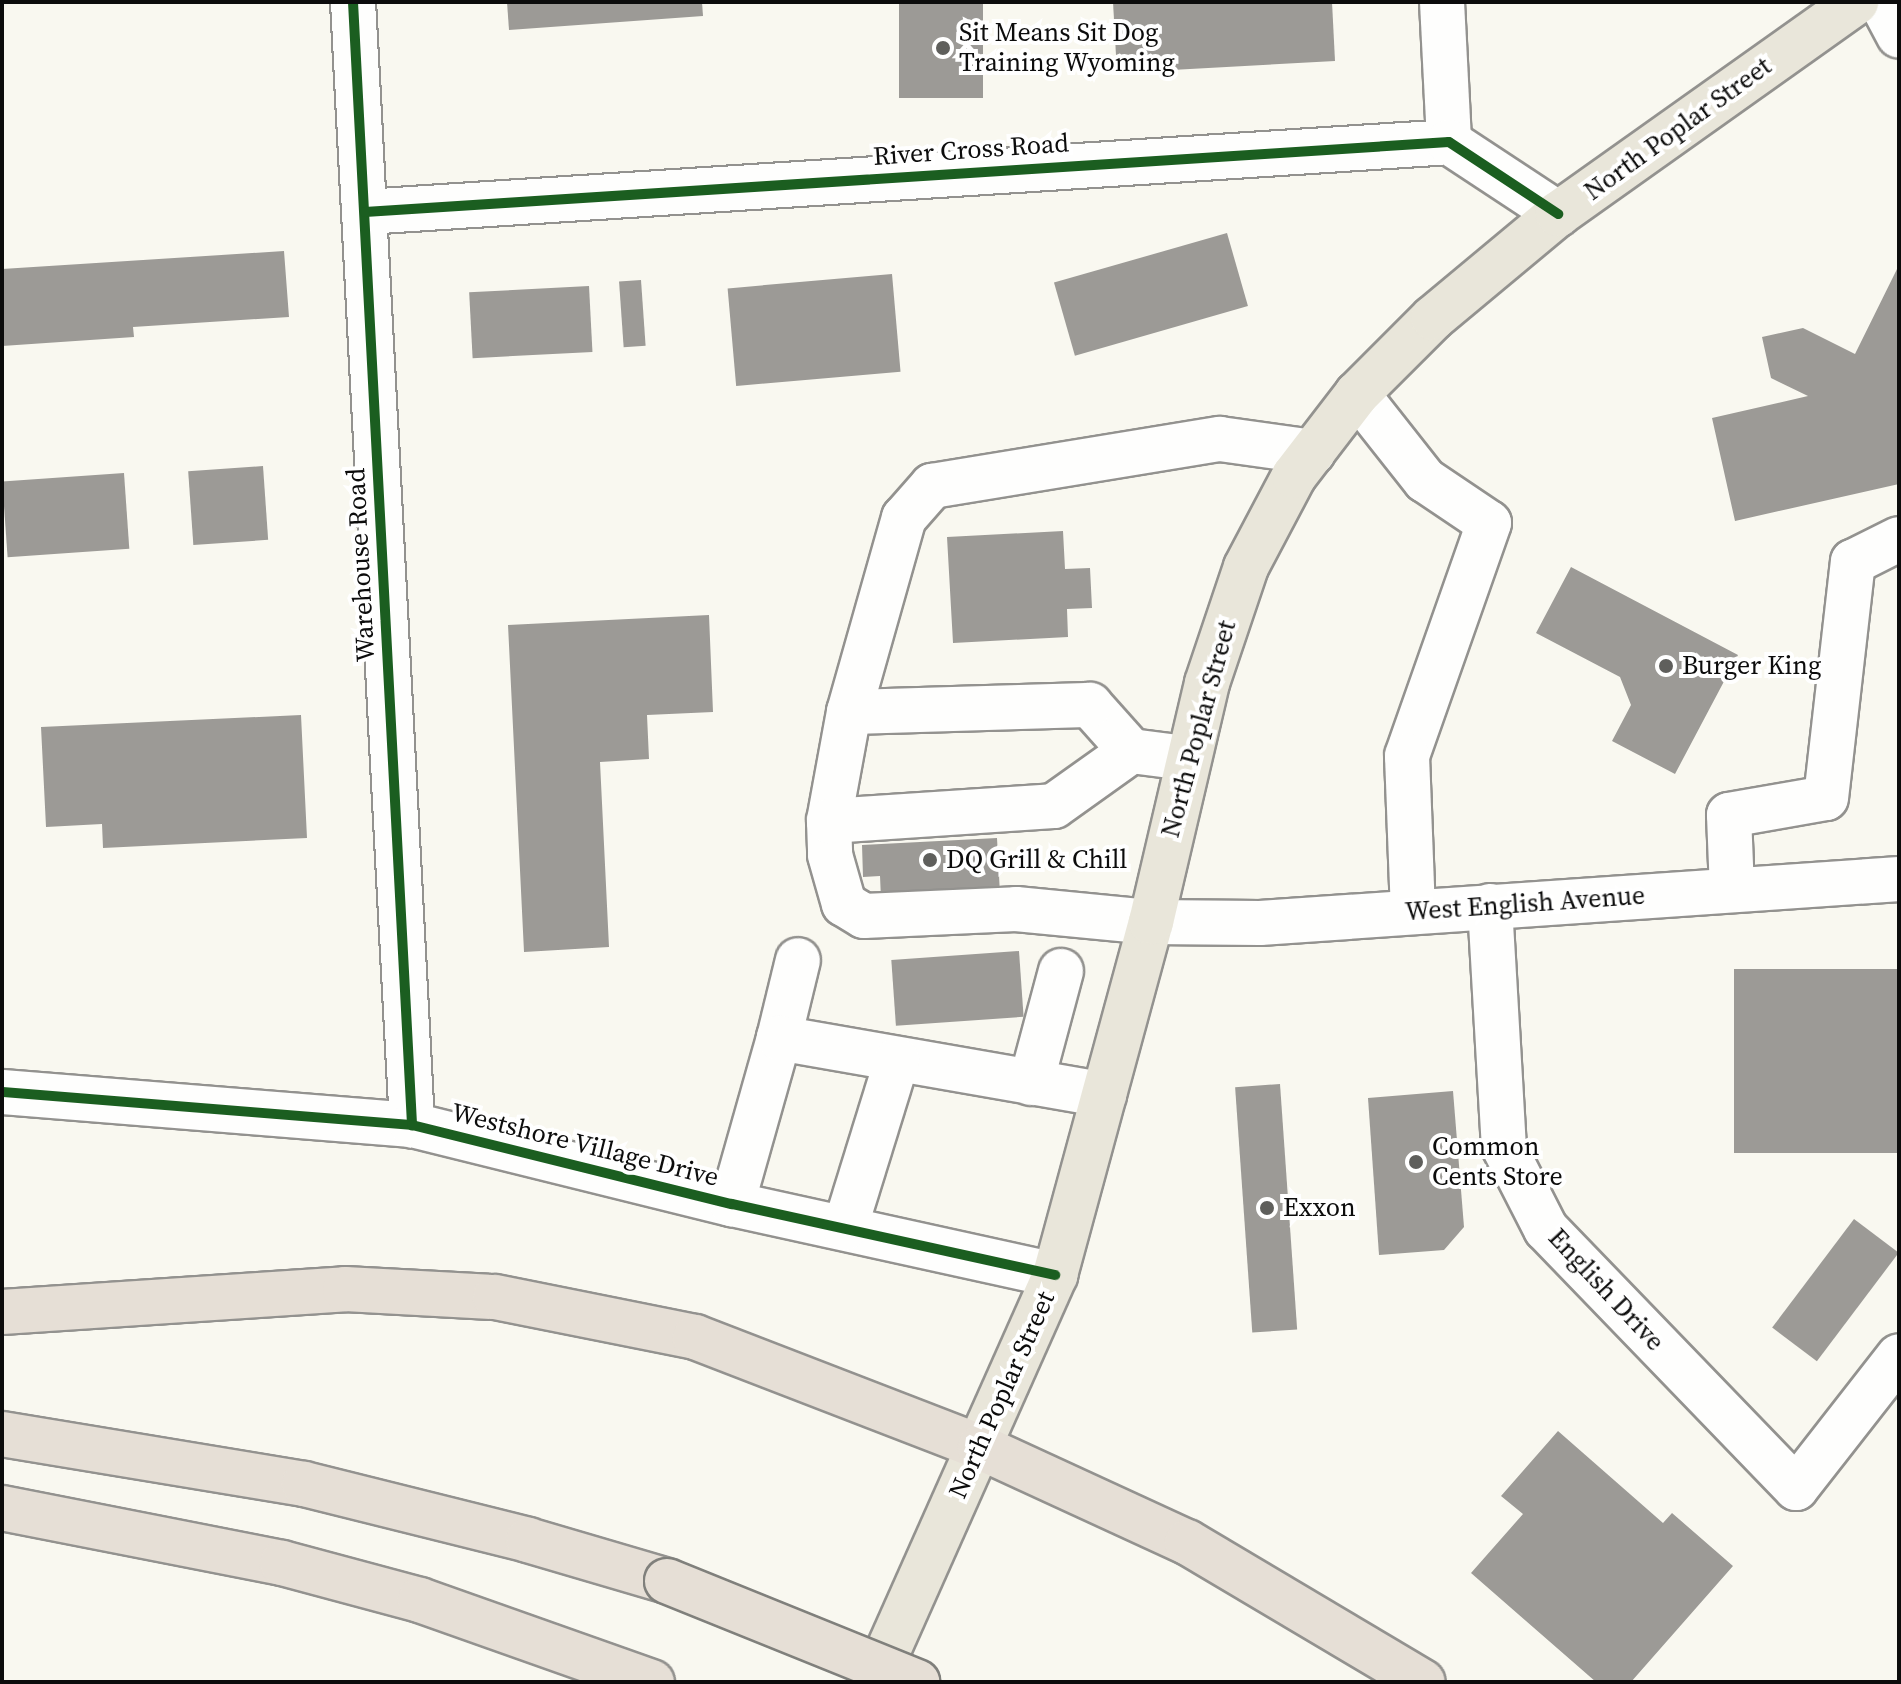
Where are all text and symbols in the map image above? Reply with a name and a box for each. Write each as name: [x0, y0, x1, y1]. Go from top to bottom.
place label: Sit Means Sit Dog Training Wyoming: [959, 17, 1176, 78]
marker: Sit Means Sit Dog Training Wyoming: [934, 39, 952, 57]
street label: North Poplar Street: [1579, 51, 1777, 207]
street label: River Cross Road: [872, 128, 1070, 172]
street label: Warehouse Road: [340, 467, 382, 663]
street label: North Poplar Street: [1155, 617, 1243, 841]
place label: Burger King: [1682, 650, 1822, 682]
marker: Burger King: [1657, 657, 1675, 675]
place label: DQ Grill & Chill: [946, 844, 1127, 876]
marker: DQ Grill & Chill: [921, 851, 939, 869]
street label: West English Avenue: [1404, 880, 1646, 928]
street label: Westshore Village Drive: [448, 1097, 722, 1193]
place label: Common Cents Store: [1432, 1131, 1563, 1192]
marker: Common Cents Store: [1407, 1153, 1425, 1171]
place label: Exxon: [1283, 1192, 1356, 1224]
marker: Exxon: [1258, 1199, 1276, 1217]
street label: English Drive: [1542, 1222, 1670, 1358]
street label: North Poplar Street: [942, 1287, 1062, 1503]

